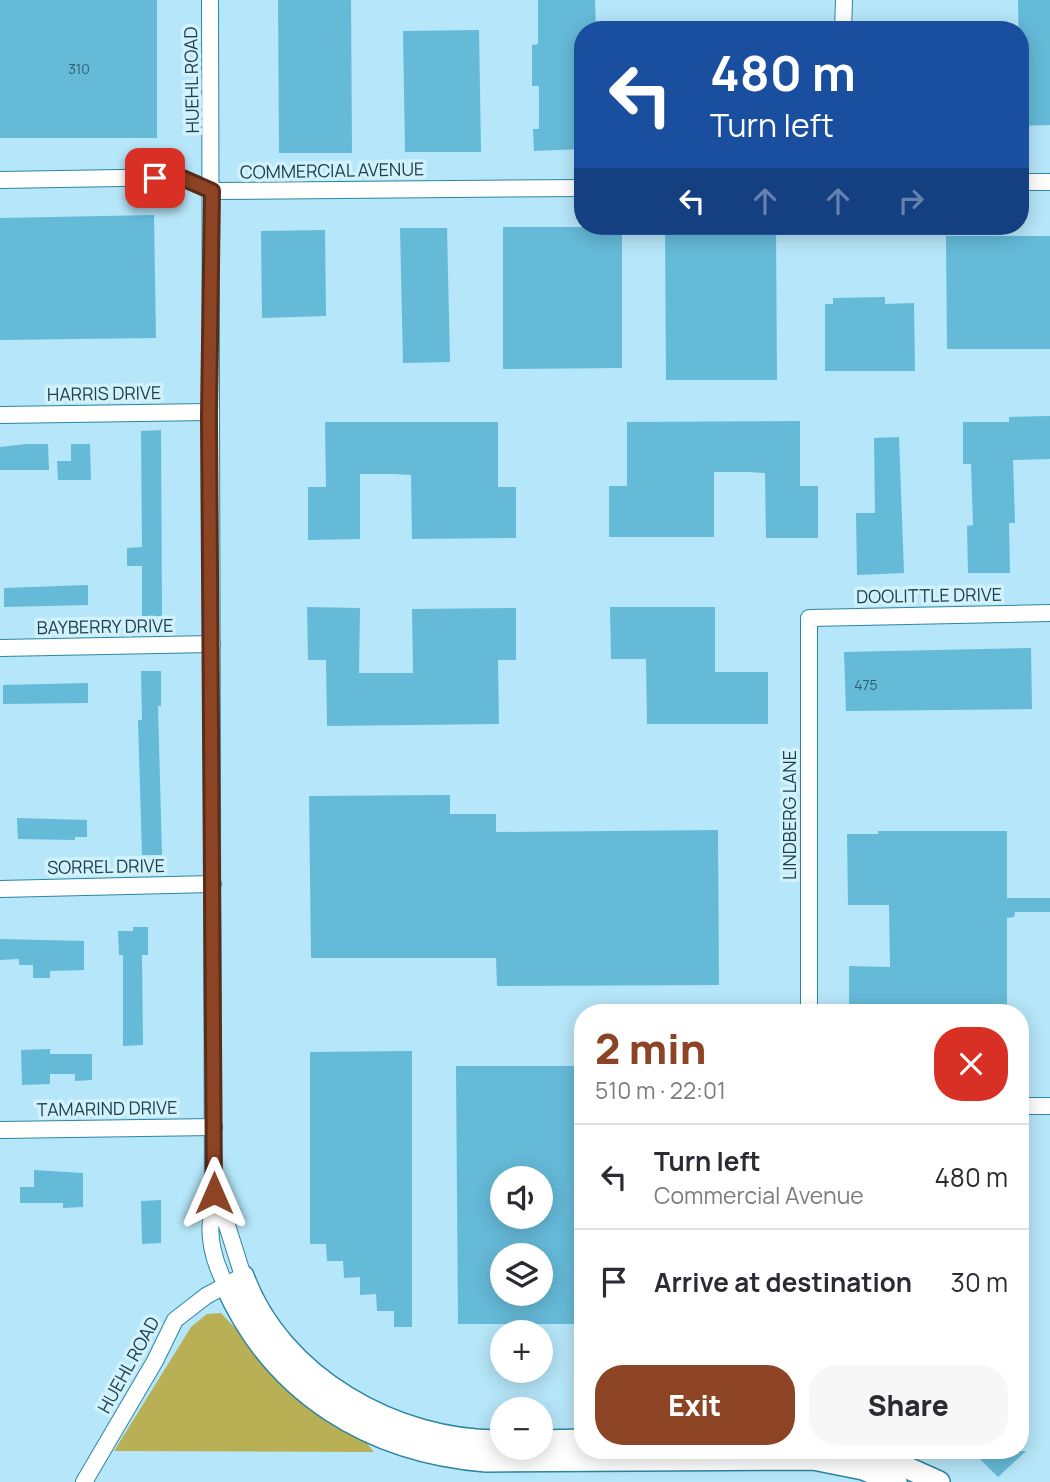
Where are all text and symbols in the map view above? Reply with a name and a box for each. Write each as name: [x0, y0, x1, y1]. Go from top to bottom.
street label: HUEHL ROAD: [178, 26, 204, 134]
text: 480 m: [710, 39, 856, 106]
icon: left: [595, 49, 686, 140]
house number: 310: [68, 59, 90, 78]
text: Turn left: [710, 103, 834, 147]
pin: [125, 148, 185, 208]
street label: COMMERCIAL AVENUE: [240, 156, 424, 184]
icon: arrive: [136, 159, 174, 197]
icon: left: [673, 182, 711, 220]
icon: ahead: [746, 182, 784, 220]
icon: ahead: [819, 182, 857, 220]
icon: right: [892, 182, 930, 220]
street label: HARRIS DRIVE: [47, 380, 161, 406]
street label: DOOLITTLE DRIVE: [856, 582, 1002, 608]
street label: BAYBERRY DRIVE: [36, 613, 174, 639]
house number: 475: [854, 675, 878, 694]
street label: LINDBERG LANE: [777, 750, 801, 880]
street label: SORREL DRIVE: [47, 853, 165, 879]
text: 2 min: [595, 1019, 706, 1077]
button: close: [934, 1027, 1008, 1101]
text: 510 m · 22:01: [595, 1074, 726, 1106]
street label: TAMARIND DRIVE: [36, 1095, 178, 1121]
text: Turn left: [654, 1143, 761, 1179]
position arrow: [177, 1156, 251, 1230]
icon: left: [595, 1158, 633, 1196]
text: 480 m: [934, 1159, 1008, 1195]
map controls: [490, 1166, 553, 1460]
button: sound: [490, 1166, 553, 1229]
text: Commercial Avenue: [654, 1179, 864, 1211]
button: layers: [490, 1243, 553, 1306]
icon: arrive: [595, 1263, 633, 1301]
text: Arrive at destination: [654, 1264, 912, 1300]
text: 30 m: [951, 1264, 1008, 1300]
street label: HUEHL ROAD: [92, 1312, 165, 1417]
button: +: [490, 1320, 553, 1383]
button: Exit: [595, 1365, 795, 1445]
button: Share: [809, 1365, 1008, 1445]
button: −: [490, 1397, 553, 1460]

